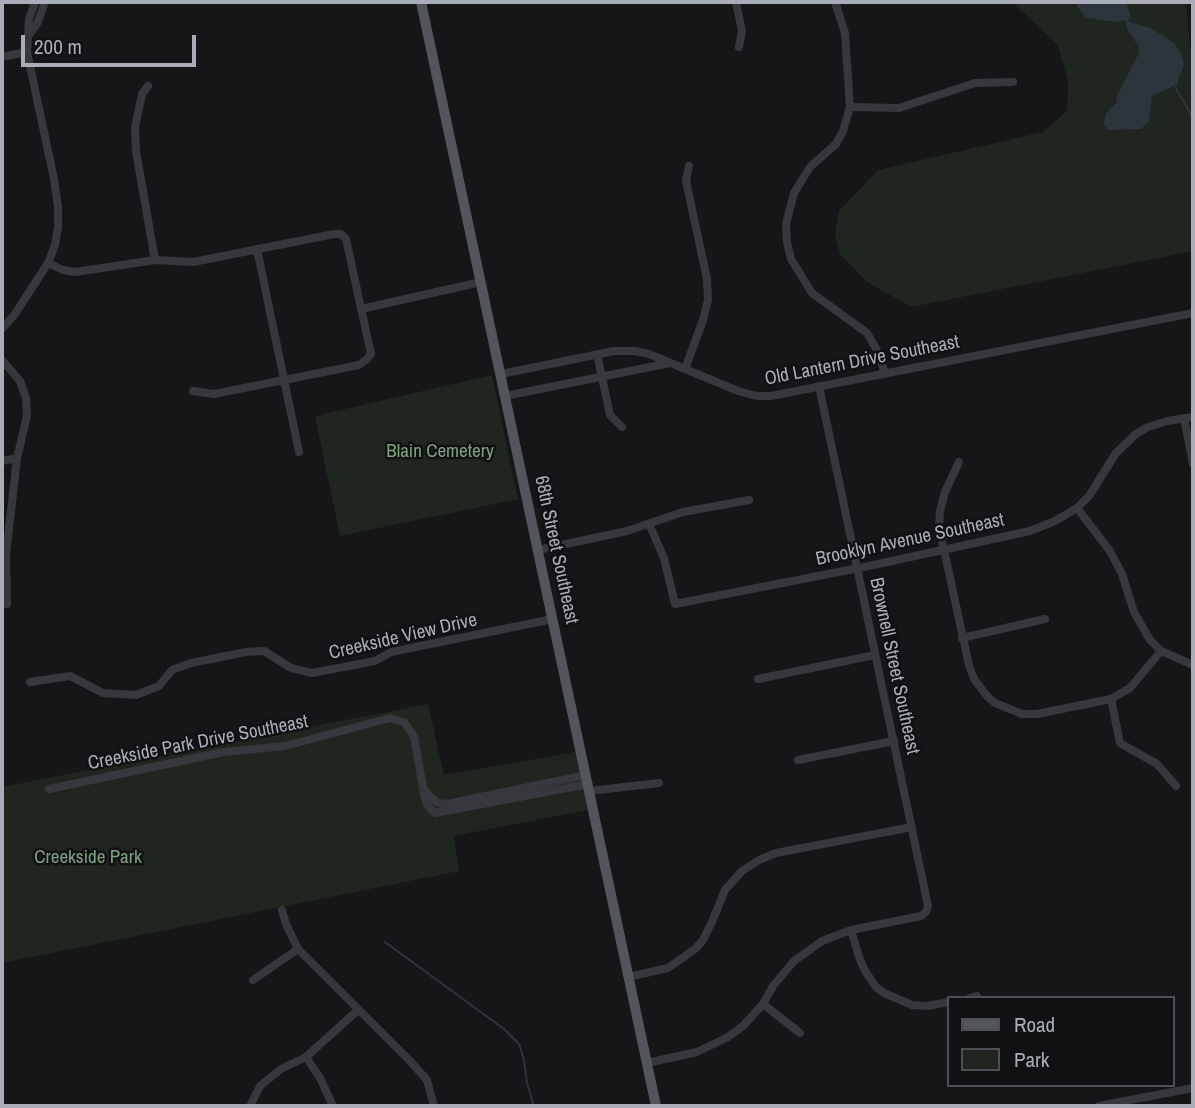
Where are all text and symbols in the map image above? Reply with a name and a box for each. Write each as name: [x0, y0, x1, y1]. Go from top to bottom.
scale bar: [24, 21, 200, 65]
text: 200 m: [34, 32, 82, 61]
street label: Old Lantern Drive Southeast: [763, 331, 961, 391]
park label: Blain Cemetery: [386, 441, 494, 463]
street label: 68th Street Southeast: [529, 474, 583, 626]
street label: Brooklyn Avenue Southeast: [814, 509, 1006, 571]
street label: Brownell Street Southeast: [864, 576, 924, 756]
street label: Creekside View Drive: [327, 609, 479, 665]
street label: Creekside Park Drive Southeast: [86, 710, 310, 776]
park label: Creekside Park: [34, 847, 142, 869]
legend: [946, 996, 1174, 1087]
text: Road: [1014, 1010, 1055, 1039]
text: Park: [1014, 1045, 1049, 1074]

